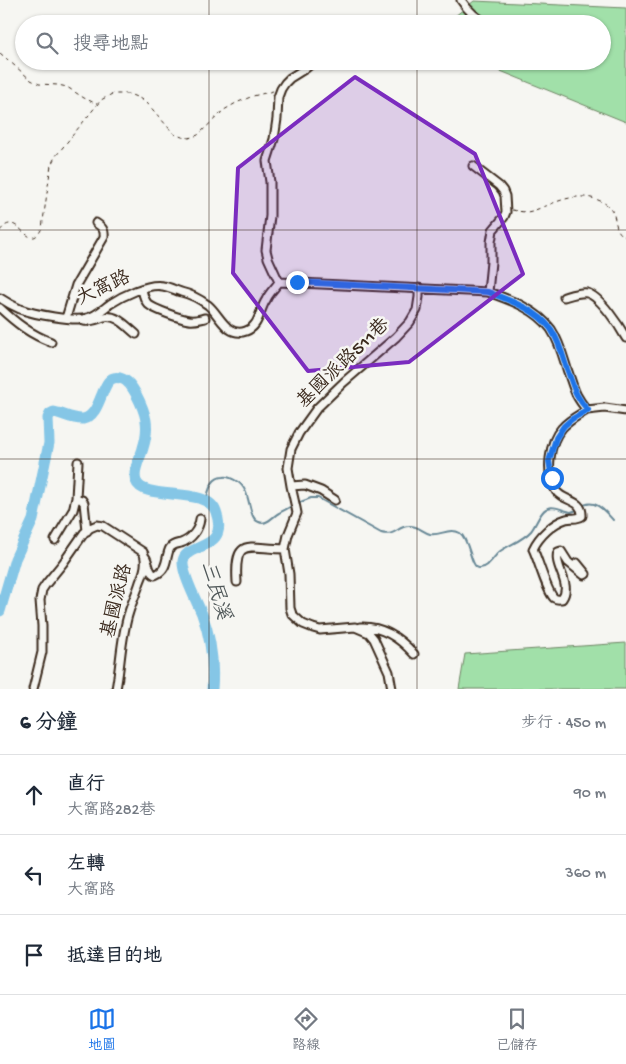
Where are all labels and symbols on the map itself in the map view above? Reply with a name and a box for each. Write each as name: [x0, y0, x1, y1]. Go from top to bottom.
street label: 大窩路: [73, 266, 135, 311]
route end: [286, 271, 309, 294]
street label: 基國派路511巷: [292, 313, 395, 414]
route start: [541, 467, 564, 490]
water label: 三民溪: [194, 558, 236, 624]
street label: 基國派路: [97, 561, 138, 641]

